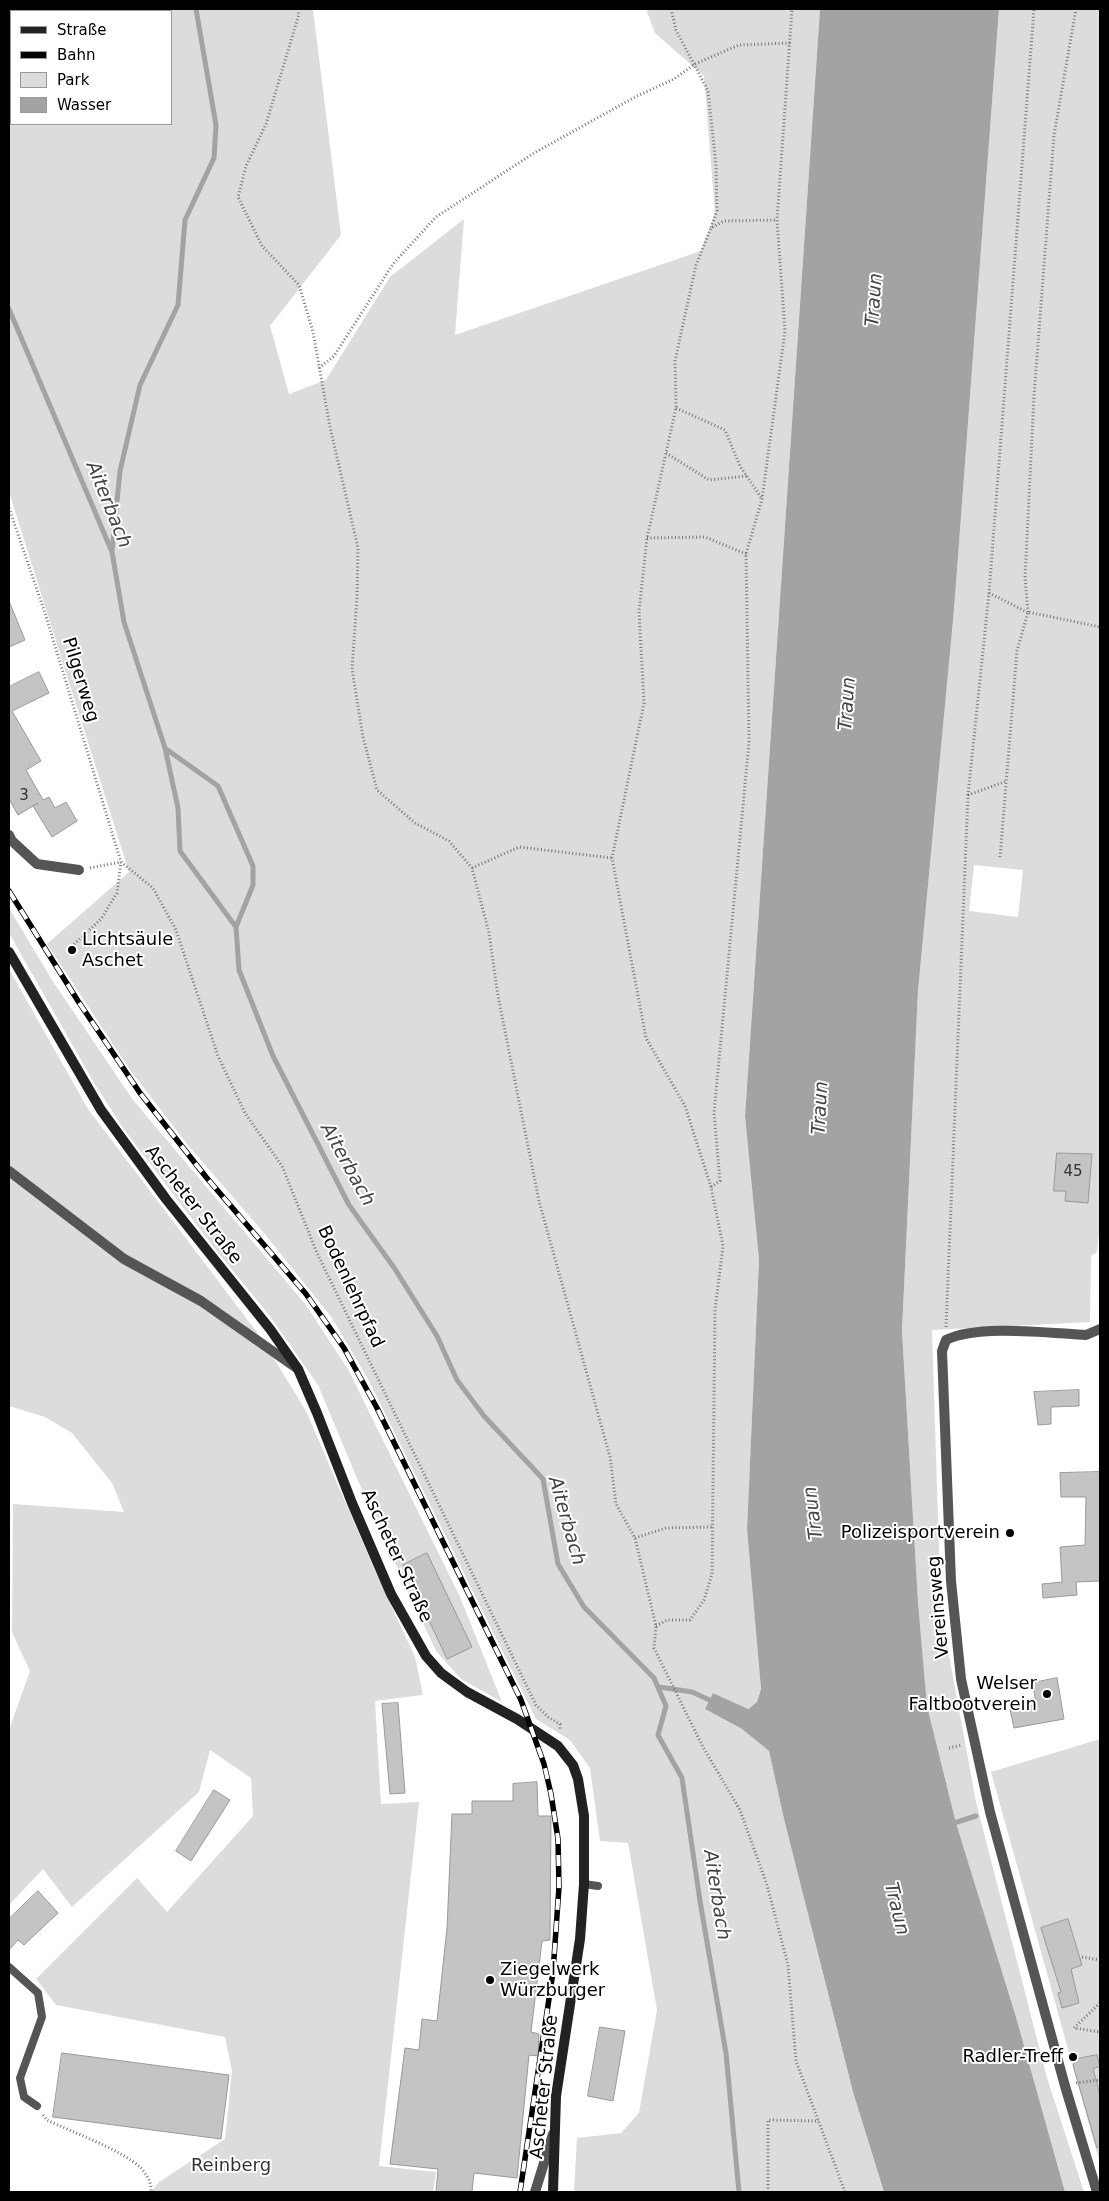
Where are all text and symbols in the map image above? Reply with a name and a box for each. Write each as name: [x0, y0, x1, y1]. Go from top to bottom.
legend: [10, 10, 172, 125]
text: Straße: [57, 21, 106, 39]
text: Bahn: [57, 46, 96, 64]
text: Park: [57, 71, 89, 89]
text: Wasser: [57, 96, 111, 114]
water label: Traun: [862, 272, 888, 328]
water label: Aiterbach: [80, 458, 136, 552]
street label: Pilgerweg: [57, 635, 103, 725]
water label: Traun: [835, 676, 861, 732]
house number: 3: [19, 787, 29, 805]
place label: Lichtsäule Aschet: [82, 929, 173, 972]
marker: Lichtsäule Aschet: [66, 944, 78, 956]
water label: Traun: [808, 1081, 834, 1135]
water label: Aiterbach: [315, 1119, 379, 1211]
street label: Ascheter Straße: [140, 1141, 246, 1269]
house number: 45: [1063, 1163, 1083, 1181]
street label: Bodenlehrpfad: [312, 1222, 388, 1352]
water label: Aiterbach: [542, 1474, 590, 1568]
water label: Traun: [799, 1485, 829, 1541]
street label: Ascheter Straße: [356, 1486, 436, 1626]
place label: Polizeisportverein: [841, 1522, 1000, 1544]
marker: Polizeisportverein: [1004, 1527, 1016, 1539]
street label: Vereinsweg: [924, 1555, 954, 1659]
place label: Welser Faltbootverein: [908, 1673, 1037, 1716]
marker: Welser Faltbootverein: [1041, 1688, 1053, 1700]
water label: Aiterbach: [698, 1848, 734, 1942]
water label: Traun: [878, 1880, 914, 1938]
place label: Ziegelwerk Würzburger: [500, 1959, 605, 2002]
marker: Ziegelwerk Würzburger: [484, 1974, 496, 1986]
street label: Ascheter Straße: [527, 2014, 563, 2160]
place label: Radler-Treff: [962, 2046, 1063, 2068]
marker: Radler-Treff: [1067, 2051, 1079, 2063]
park label: Reinberg: [191, 2155, 271, 2177]

